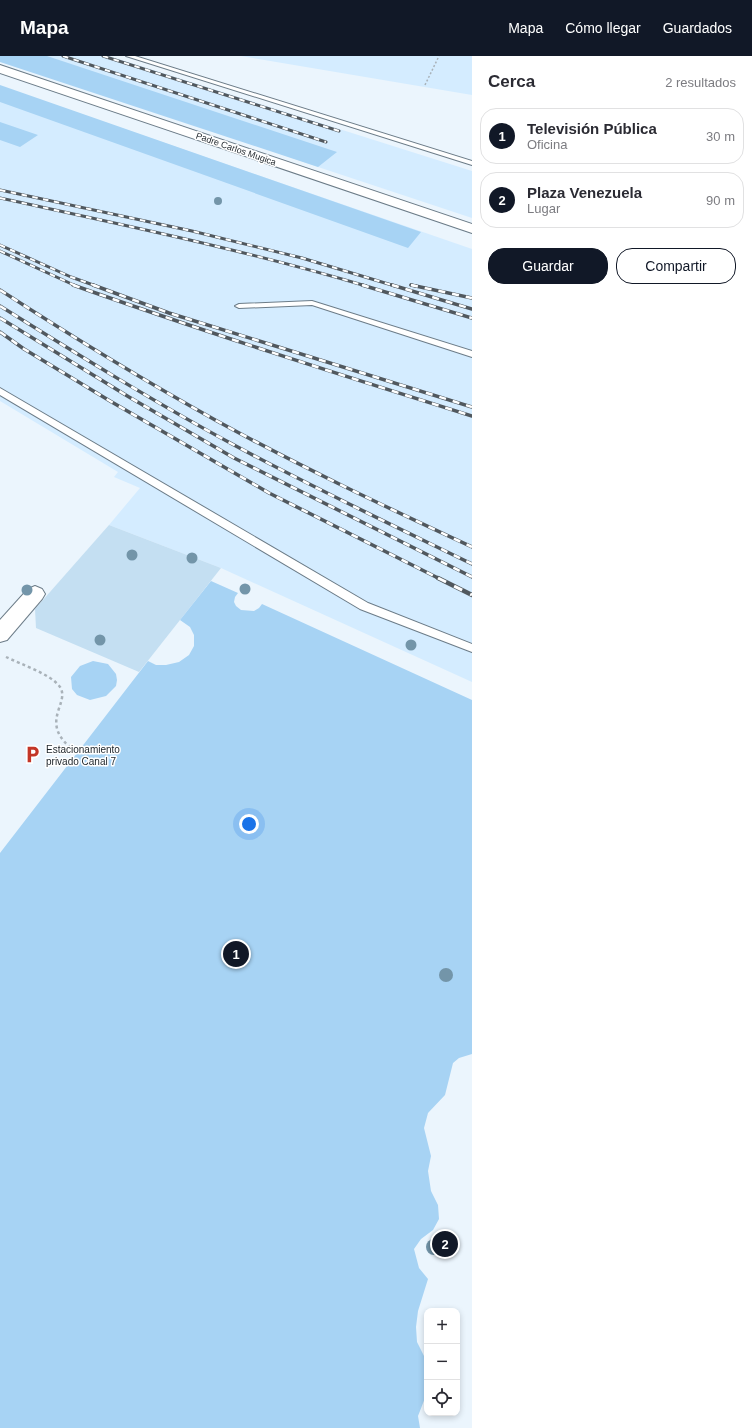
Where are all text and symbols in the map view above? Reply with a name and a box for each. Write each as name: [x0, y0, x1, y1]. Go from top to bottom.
text: Mapa: [20, 17, 69, 38]
text: Mapa: [508, 20, 543, 36]
text: Cómo llegar: [565, 20, 641, 36]
text: Guardados: [663, 20, 732, 36]
text: Cerca: [488, 72, 535, 91]
text: 2 resultados: [665, 75, 736, 90]
text: Televisión Pública: [527, 120, 657, 137]
text: 1: [498, 129, 506, 144]
text: 30 m: [706, 129, 735, 144]
street label: Padre Carlos Mugica: [195, 131, 277, 167]
text: Oficina: [527, 137, 567, 152]
text: Plaza Venezuela: [527, 184, 642, 201]
text: 2: [498, 193, 506, 208]
text: 90 m: [706, 193, 735, 208]
text: Lugar: [527, 201, 560, 216]
button: Guardar: [488, 248, 608, 284]
button: Compartir: [616, 248, 736, 284]
place label: Estacionamiento privado Canal 7: [46, 744, 120, 767]
parking icon: Estacionamiento privado Canal 7: [23, 745, 43, 765]
your location: [239, 814, 259, 834]
pin: 1: [223, 939, 249, 969]
pin: 2: [432, 1229, 458, 1259]
map controls: [424, 1308, 460, 1416]
button: +: [424, 1308, 460, 1344]
button: −: [424, 1344, 460, 1380]
button: locate: [424, 1380, 460, 1416]

